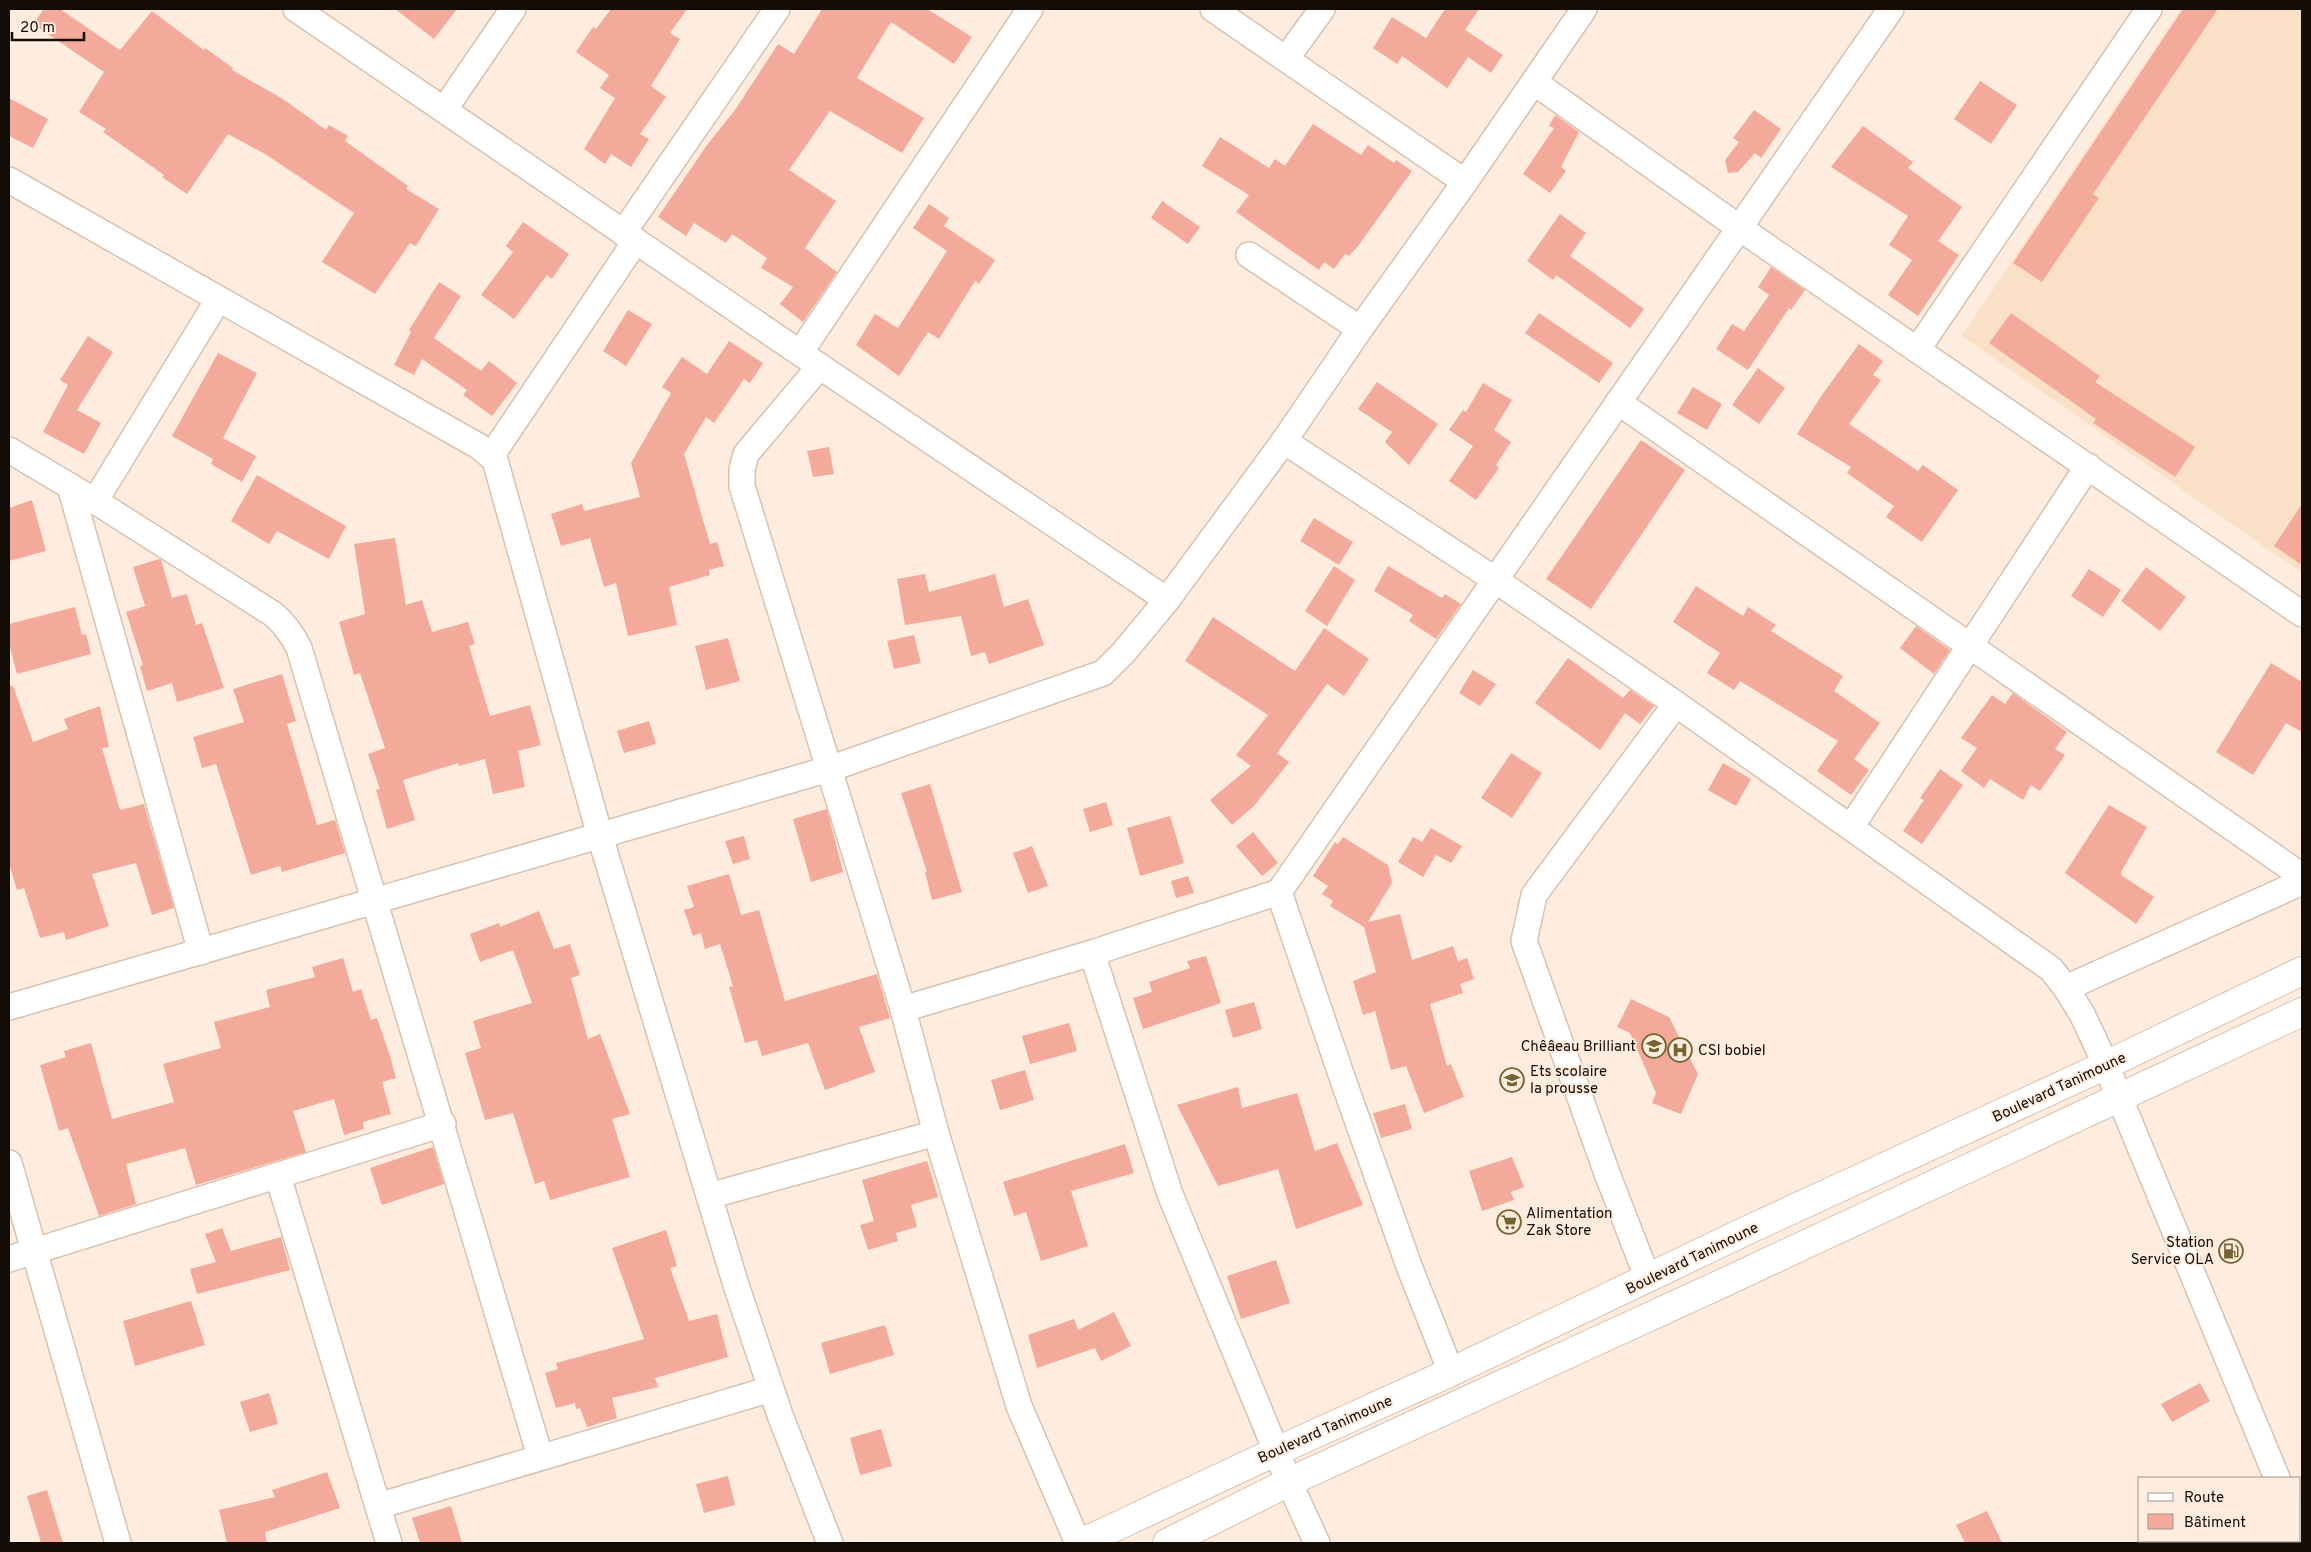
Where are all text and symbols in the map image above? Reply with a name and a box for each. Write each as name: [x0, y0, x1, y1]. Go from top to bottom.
scale bar: [12, 10, 85, 42]
text: 20 m: [20, 19, 55, 38]
school or university icon: Chêâeau Brilliant: [1641, 1033, 1667, 1059]
hospital icon: CSI bobiel: [1667, 1037, 1693, 1063]
place label: Chêâeau Brilliant: [1521, 1038, 1636, 1057]
place label: CSI bobiel: [1698, 1042, 1766, 1061]
street label: Boulevard Tanimoune: [1990, 1049, 2130, 1128]
place label: Ets scolaire la prousse: [1530, 1063, 1607, 1099]
school or university icon: Ets scolaire la prousse: [1499, 1067, 1525, 1093]
place label: Alimentation Zak Store: [1526, 1205, 1612, 1241]
supermarket icon: Alimentation Zak Store: [1496, 1209, 1522, 1235]
street label: Boulevard Tanimoune: [1623, 1219, 1762, 1300]
place label: Station Service OLA: [2131, 1234, 2214, 1270]
fuel station icon: Station Service OLA: [2218, 1238, 2244, 1264]
street label: Boulevard Tanimoune: [1255, 1392, 1396, 1469]
legend: [2138, 1477, 2301, 1542]
text: Route: [2184, 1489, 2224, 1508]
text: Bâtiment: [2184, 1514, 2246, 1533]

